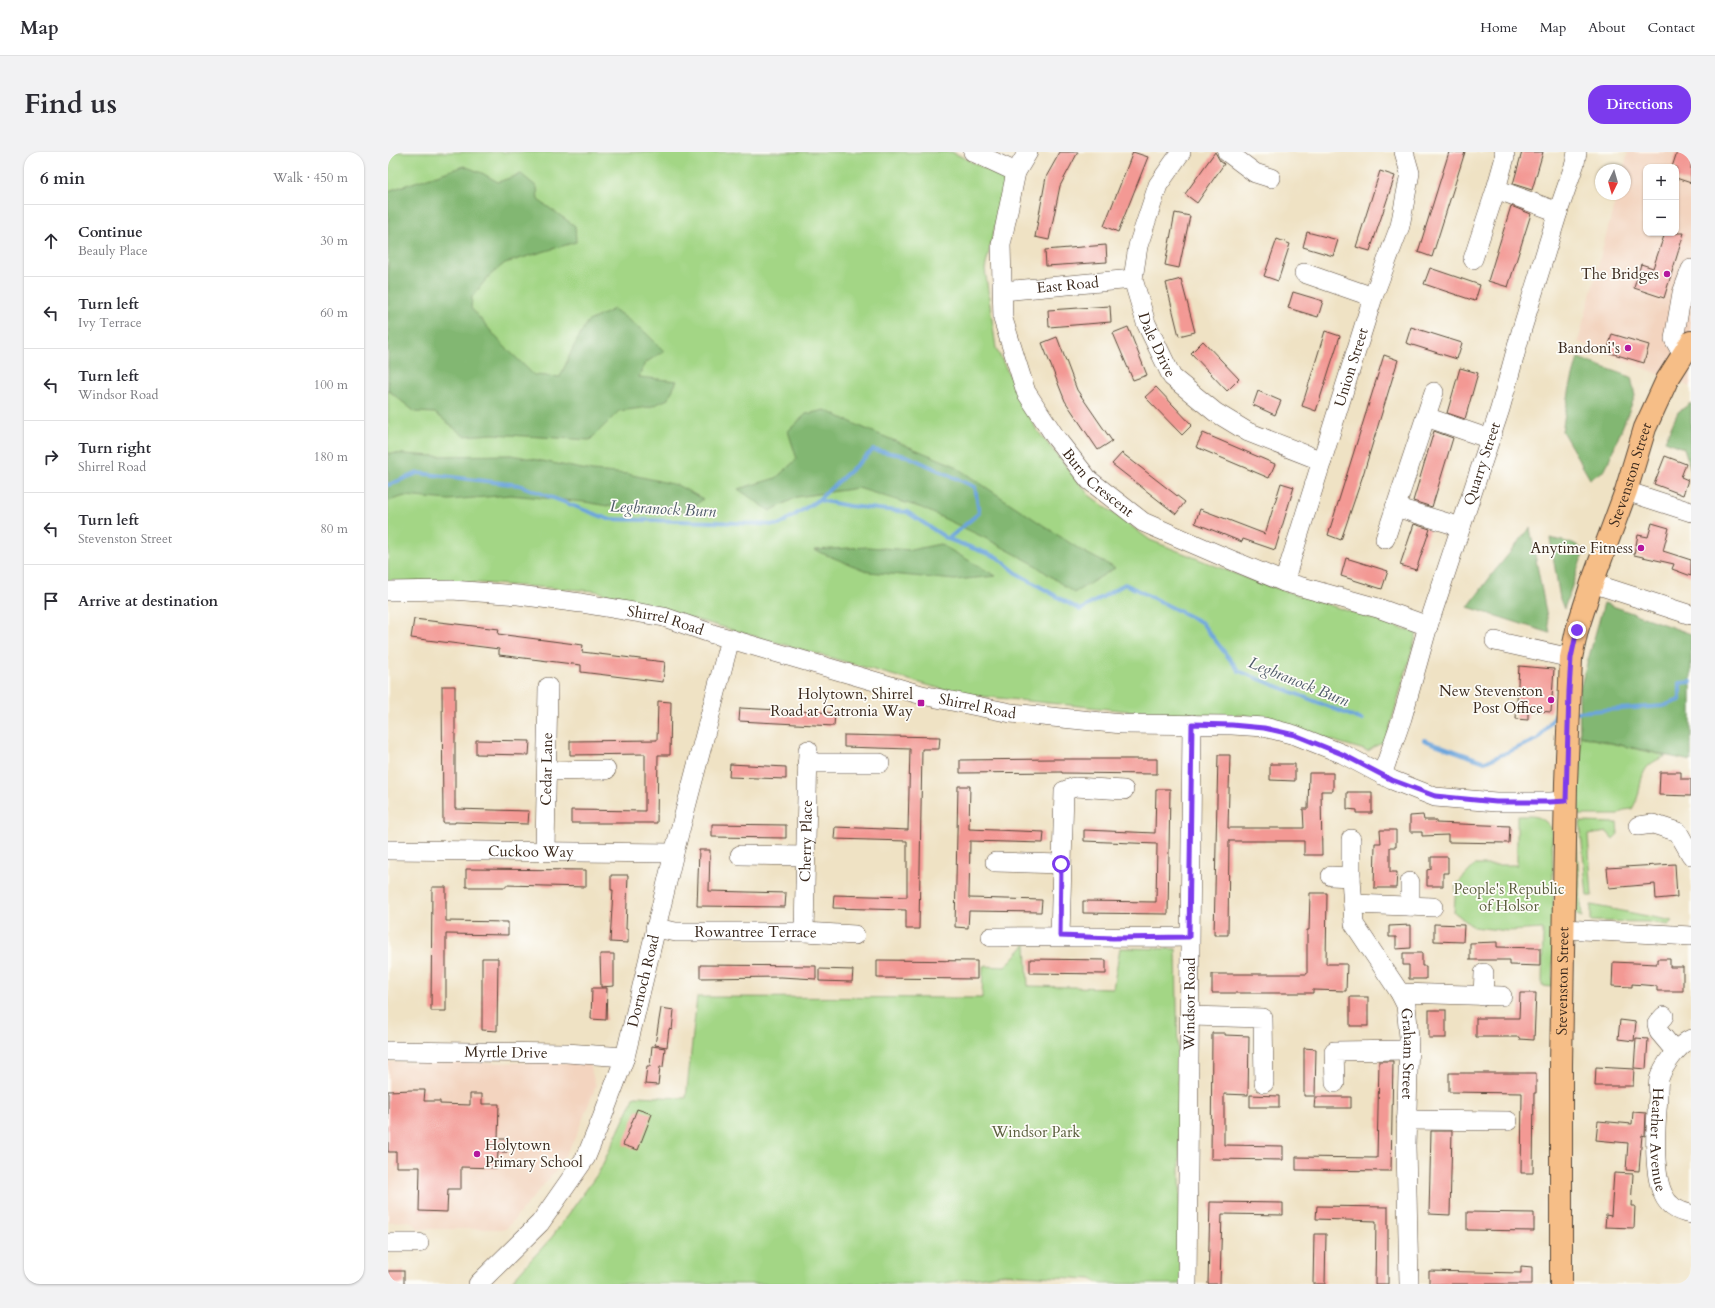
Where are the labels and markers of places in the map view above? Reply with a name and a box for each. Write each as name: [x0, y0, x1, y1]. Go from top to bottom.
place label: The Bridges: [1581, 264, 1659, 284]
marker: The Bridges: [1662, 269, 1672, 279]
place label: Bandoni's: [1558, 338, 1620, 358]
marker: Bandoni's: [1623, 343, 1633, 353]
place label: Anytime Fitness: [1531, 538, 1633, 558]
marker: Anytime Fitness: [1636, 543, 1646, 553]
place label: New Stevenston Post Office: [1439, 681, 1543, 718]
place label: Holytown, Shirrel Road at Catronia Way: [770, 684, 913, 721]
marker: New Stevenston Post Office: [1546, 695, 1556, 705]
marker: Holytown, Shirrel Road at Catronia Way: [916, 698, 926, 708]
place label: Holytown Primary School: [485, 1135, 583, 1172]
marker: Holytown Primary School: [472, 1149, 482, 1159]

